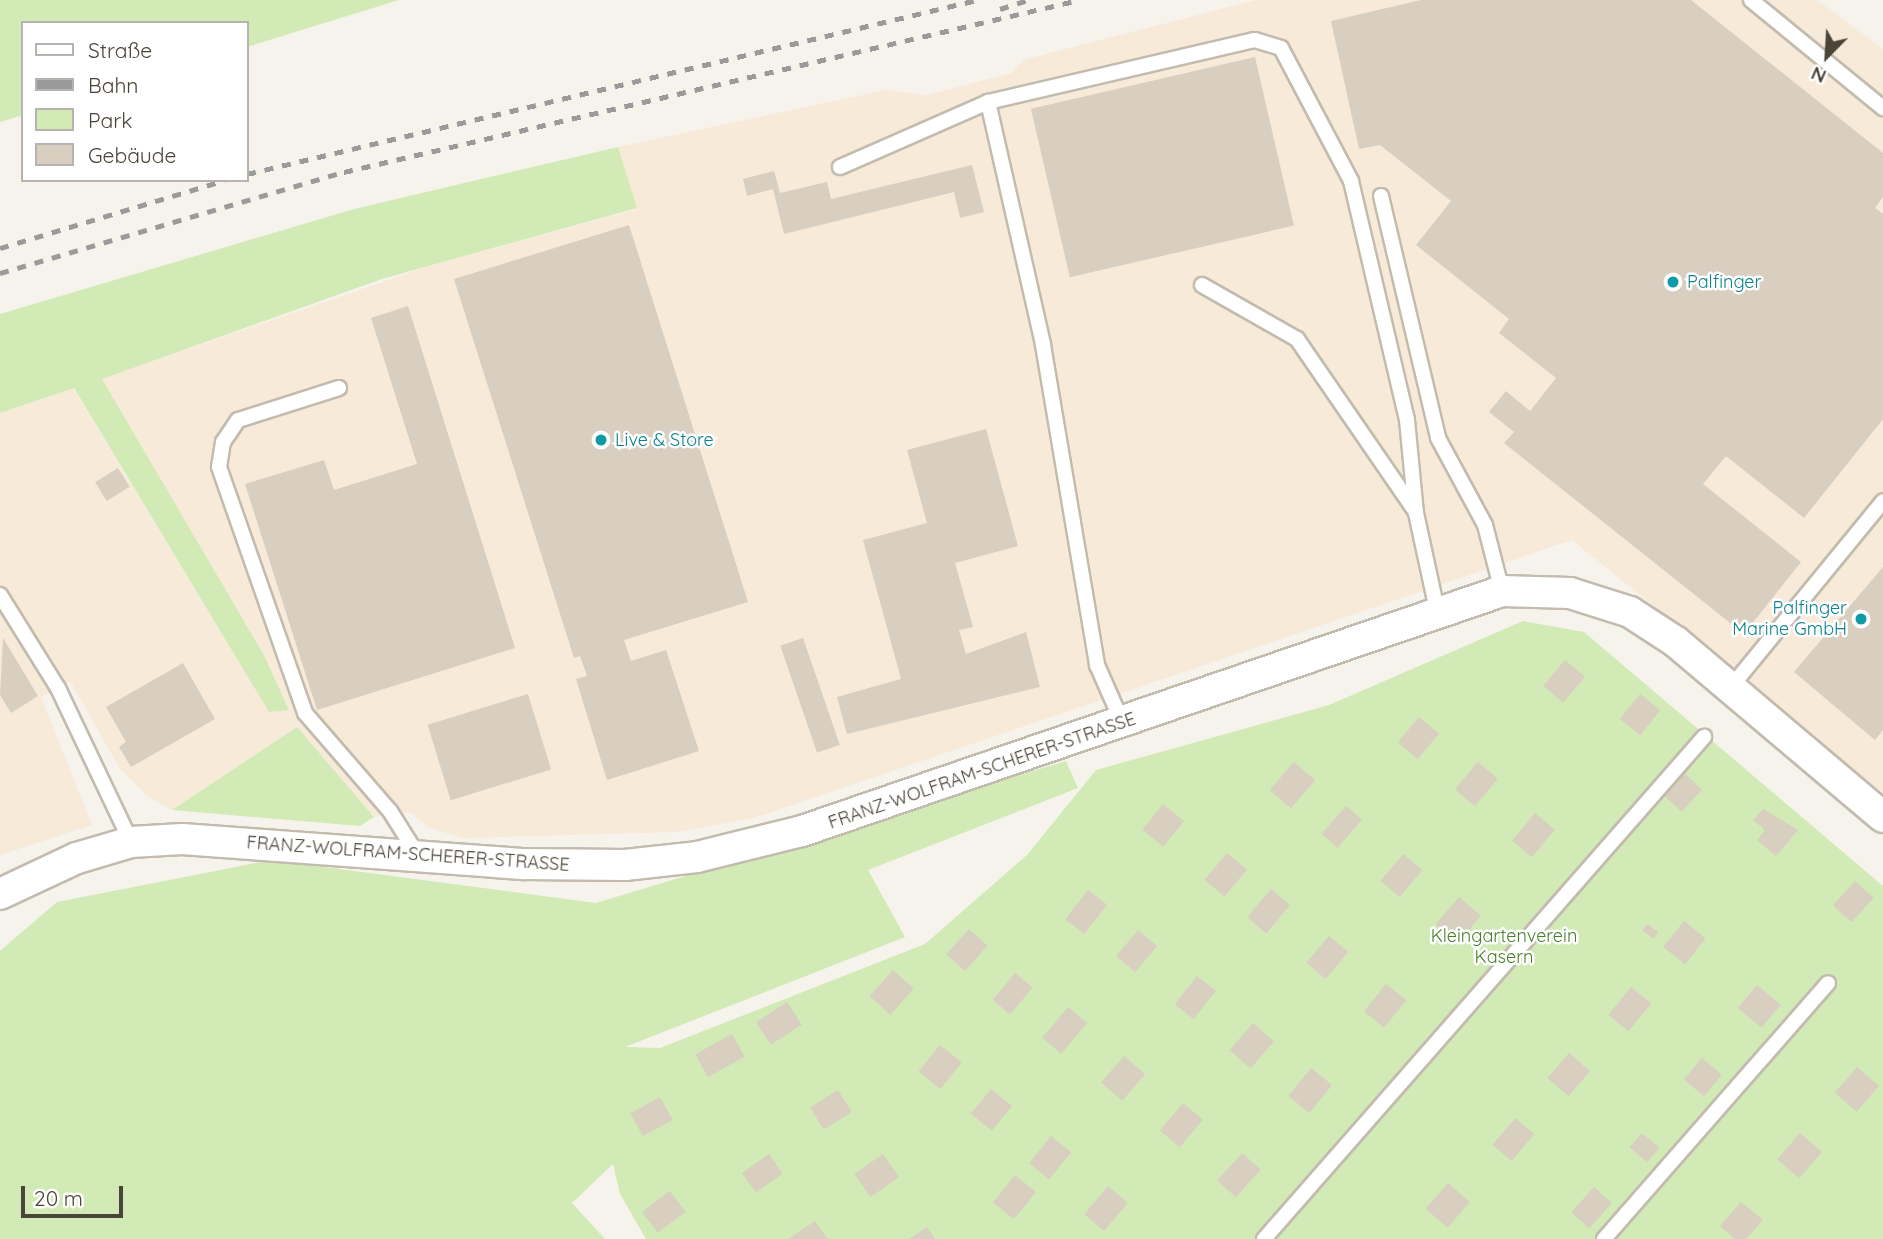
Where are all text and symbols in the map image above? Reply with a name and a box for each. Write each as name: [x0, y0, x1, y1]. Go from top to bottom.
legend: [21, 21, 248, 182]
north arrow: [1792, 21, 1862, 91]
text: Straße: [88, 37, 152, 63]
text: N: [1807, 61, 1830, 89]
text: Bahn: [88, 72, 138, 98]
text: Park: [88, 107, 132, 133]
text: Gebäude: [88, 142, 176, 168]
place label: Palfinger: [1687, 271, 1761, 293]
marker: Palfinger: [1665, 274, 1681, 290]
place label: Live & Store: [615, 429, 714, 451]
marker: Live & Store: [593, 432, 609, 448]
place label: Palfinger Marine GmbH: [1732, 598, 1847, 640]
marker: Palfinger Marine GmbH: [1853, 611, 1869, 627]
street label: FRANZ-WOLFRAM-SCHERER-STRASSE: [825, 708, 1139, 834]
street label: FRANZ-WOLFRAM-SCHERER-STRASSE: [246, 832, 570, 876]
park label: Kleingartenverein Kasern: [1431, 926, 1577, 968]
scale bar: [24, 1172, 126, 1216]
text: 20 m: [34, 1185, 83, 1211]

